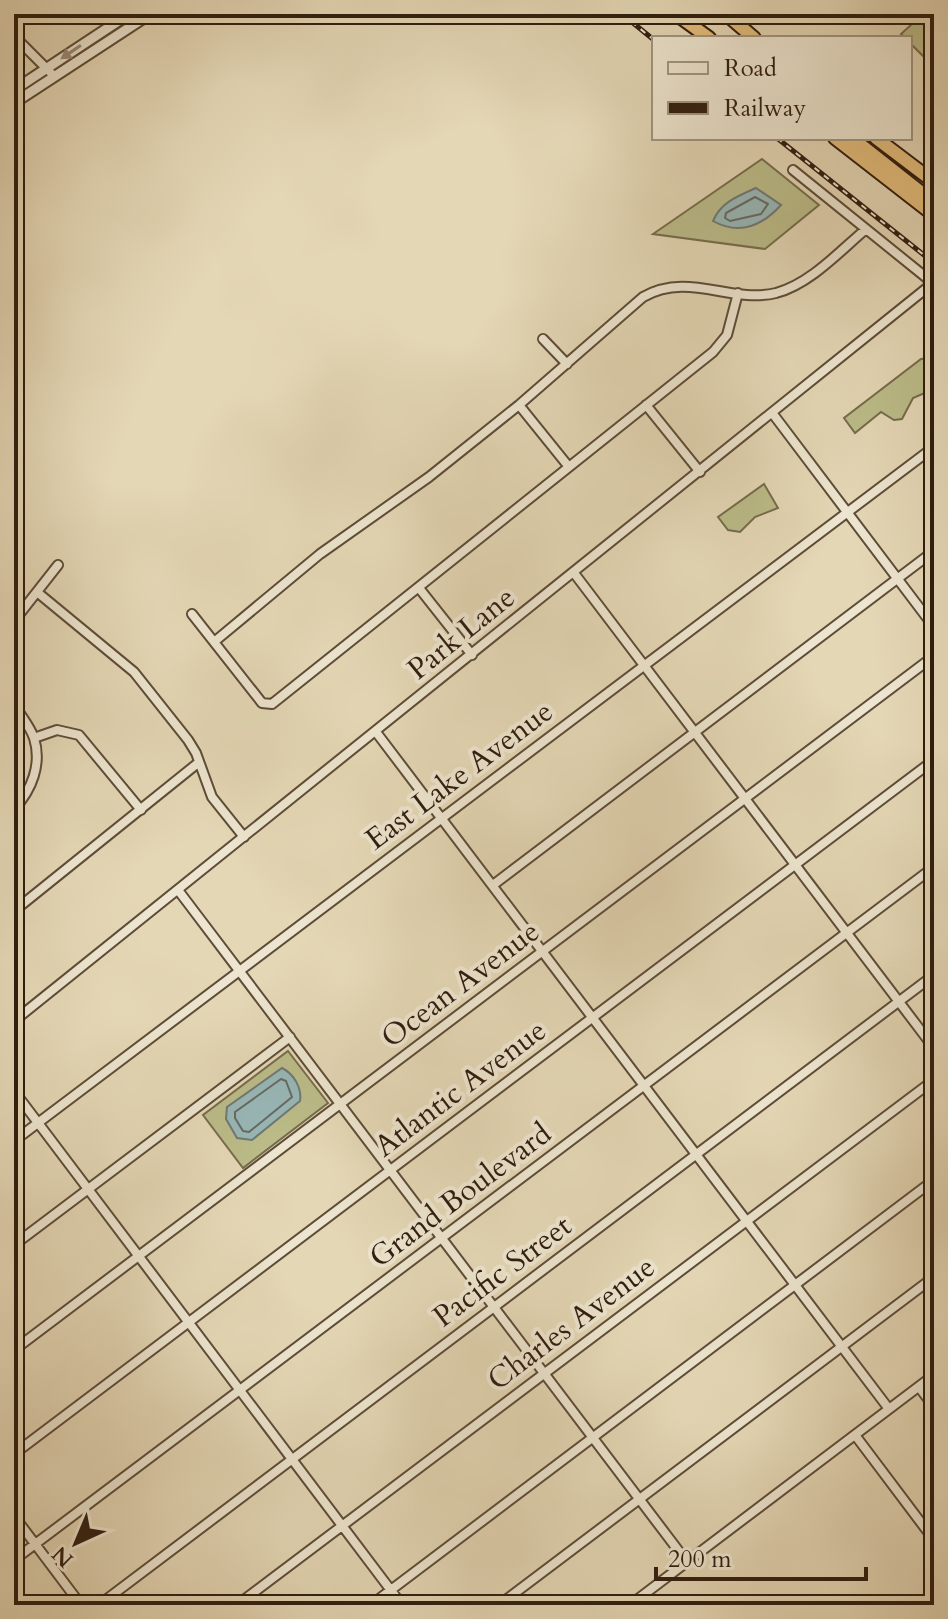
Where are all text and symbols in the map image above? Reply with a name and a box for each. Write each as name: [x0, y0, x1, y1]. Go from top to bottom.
legend: [652, 36, 912, 140]
one-way arrow: [61, 44, 82, 59]
text: Road: [724, 52, 777, 85]
text: Railway: [724, 92, 806, 125]
street label: Park Lane: [399, 577, 524, 689]
street label: East Lake Avenue: [357, 691, 562, 860]
street label: Ocean Avenue: [373, 911, 548, 1058]
street label: Atlantic Avenue: [366, 1010, 555, 1167]
street label: Grand Boulevard: [361, 1113, 560, 1277]
street label: Pacific Street: [425, 1205, 580, 1337]
street label: Charles Avenue: [479, 1247, 663, 1400]
north arrow: [36, 1503, 116, 1583]
scale bar: [656, 1531, 866, 1581]
text: N: [46, 1539, 80, 1574]
text: 200 m: [668, 1543, 732, 1576]

